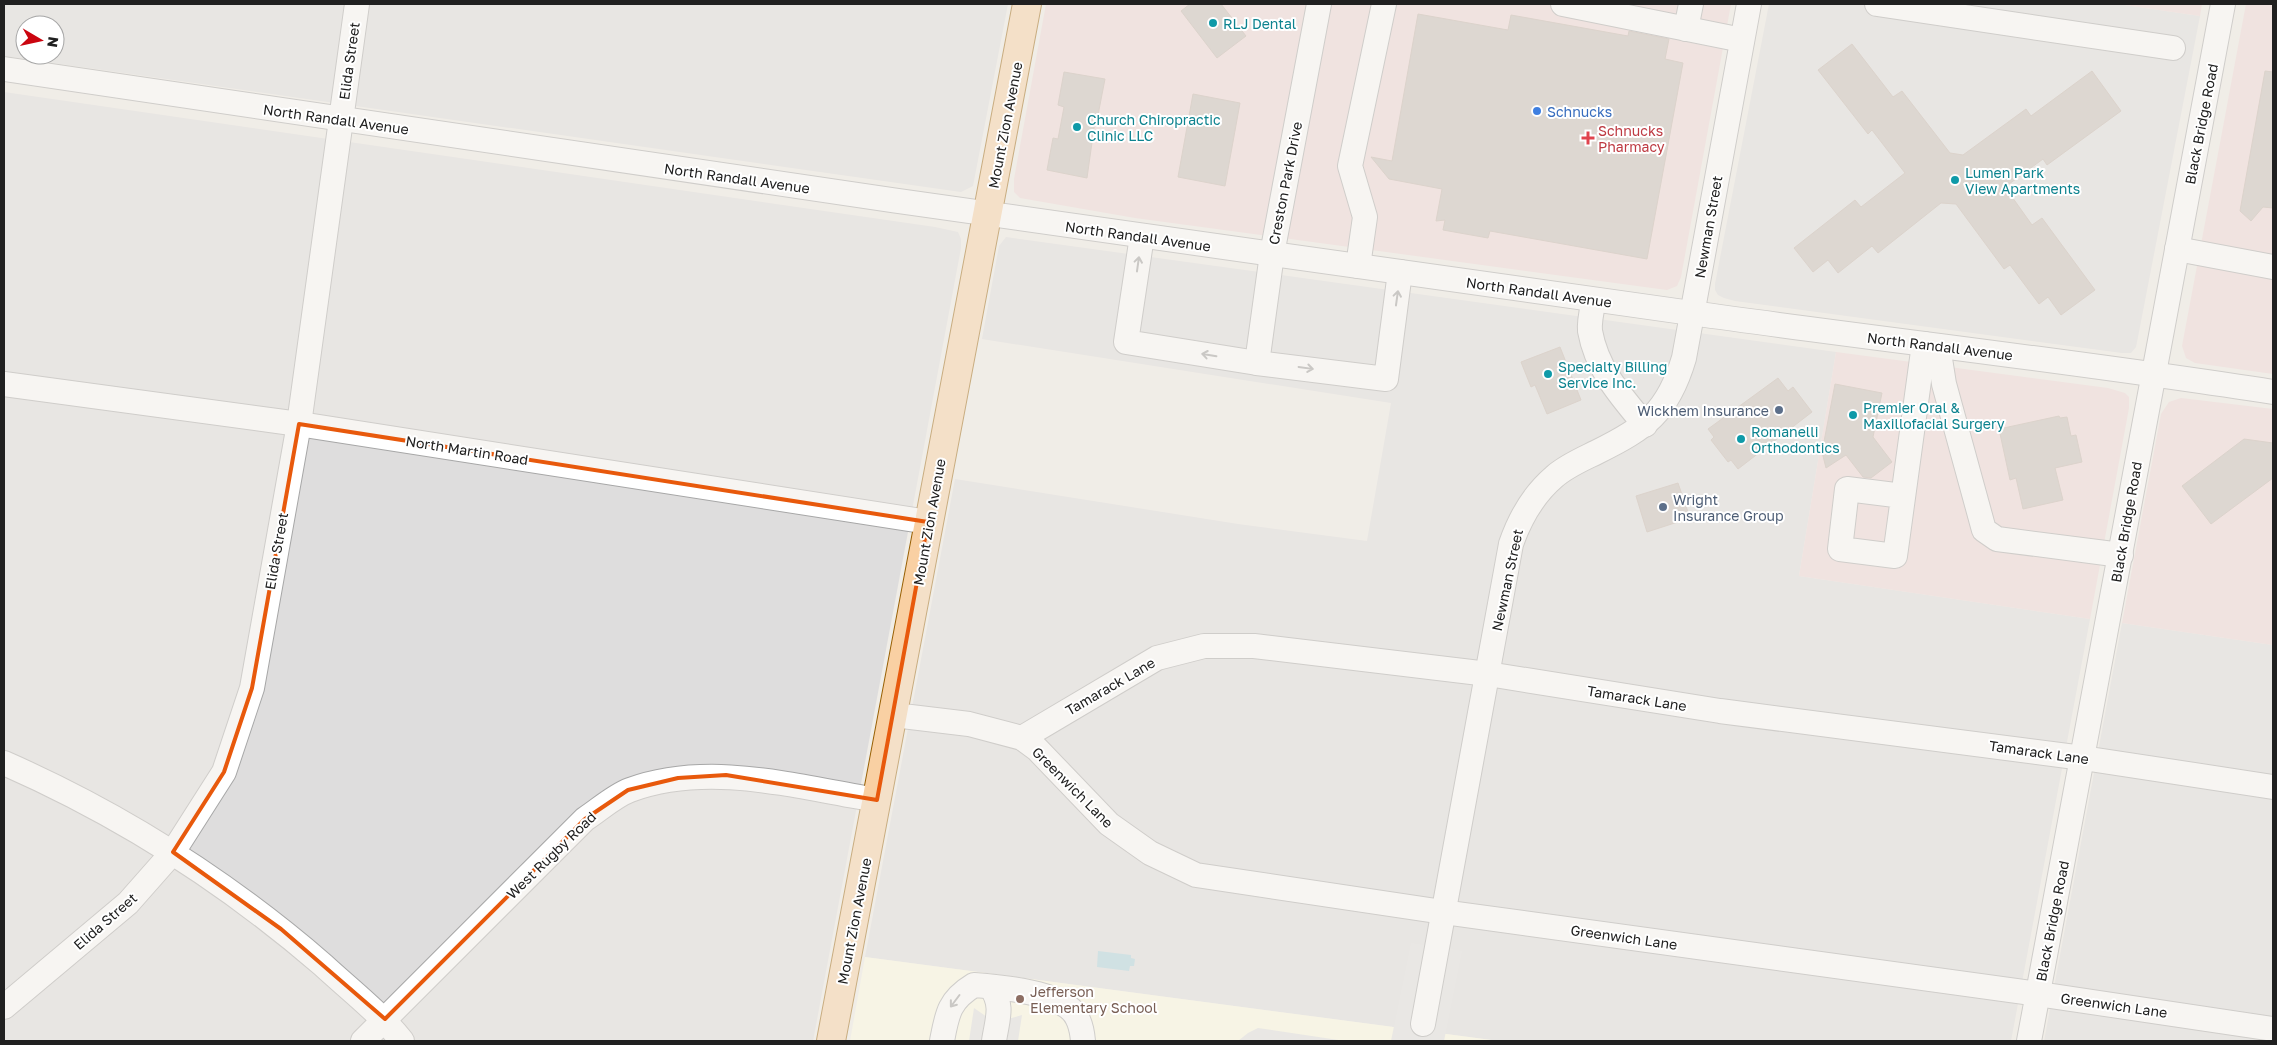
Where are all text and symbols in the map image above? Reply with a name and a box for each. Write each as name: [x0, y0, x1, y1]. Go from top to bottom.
north arrow: [15, 15, 65, 65]
place label: RLJ Dental: [1223, 15, 1296, 32]
marker: RLJ Dental: [1207, 17, 1219, 29]
street label: Elida Street: [335, 21, 363, 101]
text: N: [44, 36, 63, 49]
street label: Mount Zion Avenue: [984, 60, 1026, 190]
street label: Black Bridge Road: [2181, 62, 2221, 186]
street label: North Randall Avenue: [262, 100, 410, 138]
place label: Schnucks: [1547, 103, 1612, 120]
marker: Schnucks: [1531, 105, 1543, 117]
place label: Church Chiropractic Clinic LLC: [1087, 111, 1221, 144]
street label: Creston Park Drive: [1265, 120, 1305, 246]
marker: Church Chiropractic Clinic LLC: [1071, 121, 1083, 133]
place label: Schnucks Pharmacy: [1598, 122, 1665, 155]
marker: Schnucks Pharmacy: [1582, 132, 1594, 144]
street label: North Randall Avenue: [663, 159, 811, 197]
place label: Lumen Park View Apartments: [1965, 164, 2080, 197]
street label: Newman Street: [1691, 174, 1725, 280]
marker: Lumen Park View Apartments: [1949, 174, 1961, 186]
street label: North Randall Avenue: [1064, 217, 1212, 255]
one-way arrow: [1133, 257, 1143, 273]
street label: North Randall Avenue: [1465, 273, 1613, 311]
one-way arrow: [1392, 291, 1402, 307]
street label: North Randall Avenue: [1866, 329, 2014, 363]
one-way arrow: [1201, 350, 1217, 360]
place label: Specialty Billing Service Inc.: [1558, 358, 1667, 391]
one-way arrow: [1297, 364, 1313, 374]
marker: Specialty Billing Service Inc.: [1542, 368, 1554, 380]
place label: Premier Oral & Maxillofacial Surgery: [1863, 399, 2005, 432]
place label: Wickhem Insurance: [1637, 402, 1769, 419]
marker: Wickhem Insurance: [1773, 404, 1785, 416]
marker: Premier Oral & Maxillofacial Surgery: [1847, 409, 1859, 421]
place label: Romanelli Orthodontics: [1751, 423, 1840, 456]
street label: North Martin Road: [404, 432, 530, 468]
marker: Romanelli Orthodontics: [1735, 433, 1747, 445]
street label: Mount Zion Avenue: [909, 457, 949, 587]
street label: Black Bridge Road: [2107, 460, 2145, 584]
place label: Wright Insurance Group: [1673, 491, 1784, 524]
marker: Wright Insurance Group: [1657, 501, 1669, 513]
street label: Elida Street: [261, 511, 291, 591]
street label: Newman Street: [1488, 527, 1526, 633]
street label: Tamarack Lane: [1062, 653, 1158, 719]
street label: Tamarack Lane: [1586, 682, 1688, 714]
street label: Tamarack Lane: [1988, 737, 2090, 767]
street label: Greenwich Lane: [1029, 743, 1117, 831]
street label: West Rugby Road: [503, 808, 599, 902]
street label: Mount Zion Avenue: [833, 856, 875, 986]
street label: Black Bridge Road: [2032, 859, 2072, 983]
street label: Elida Street: [70, 889, 140, 953]
street label: Greenwich Lane: [1570, 921, 1678, 953]
place label: Jefferson Elementary School: [1030, 983, 1157, 1016]
street label: Greenwich Lane: [2060, 989, 2168, 1021]
marker: Jefferson Elementary School: [1014, 993, 1026, 1005]
one-way arrow: [950, 994, 960, 1008]

